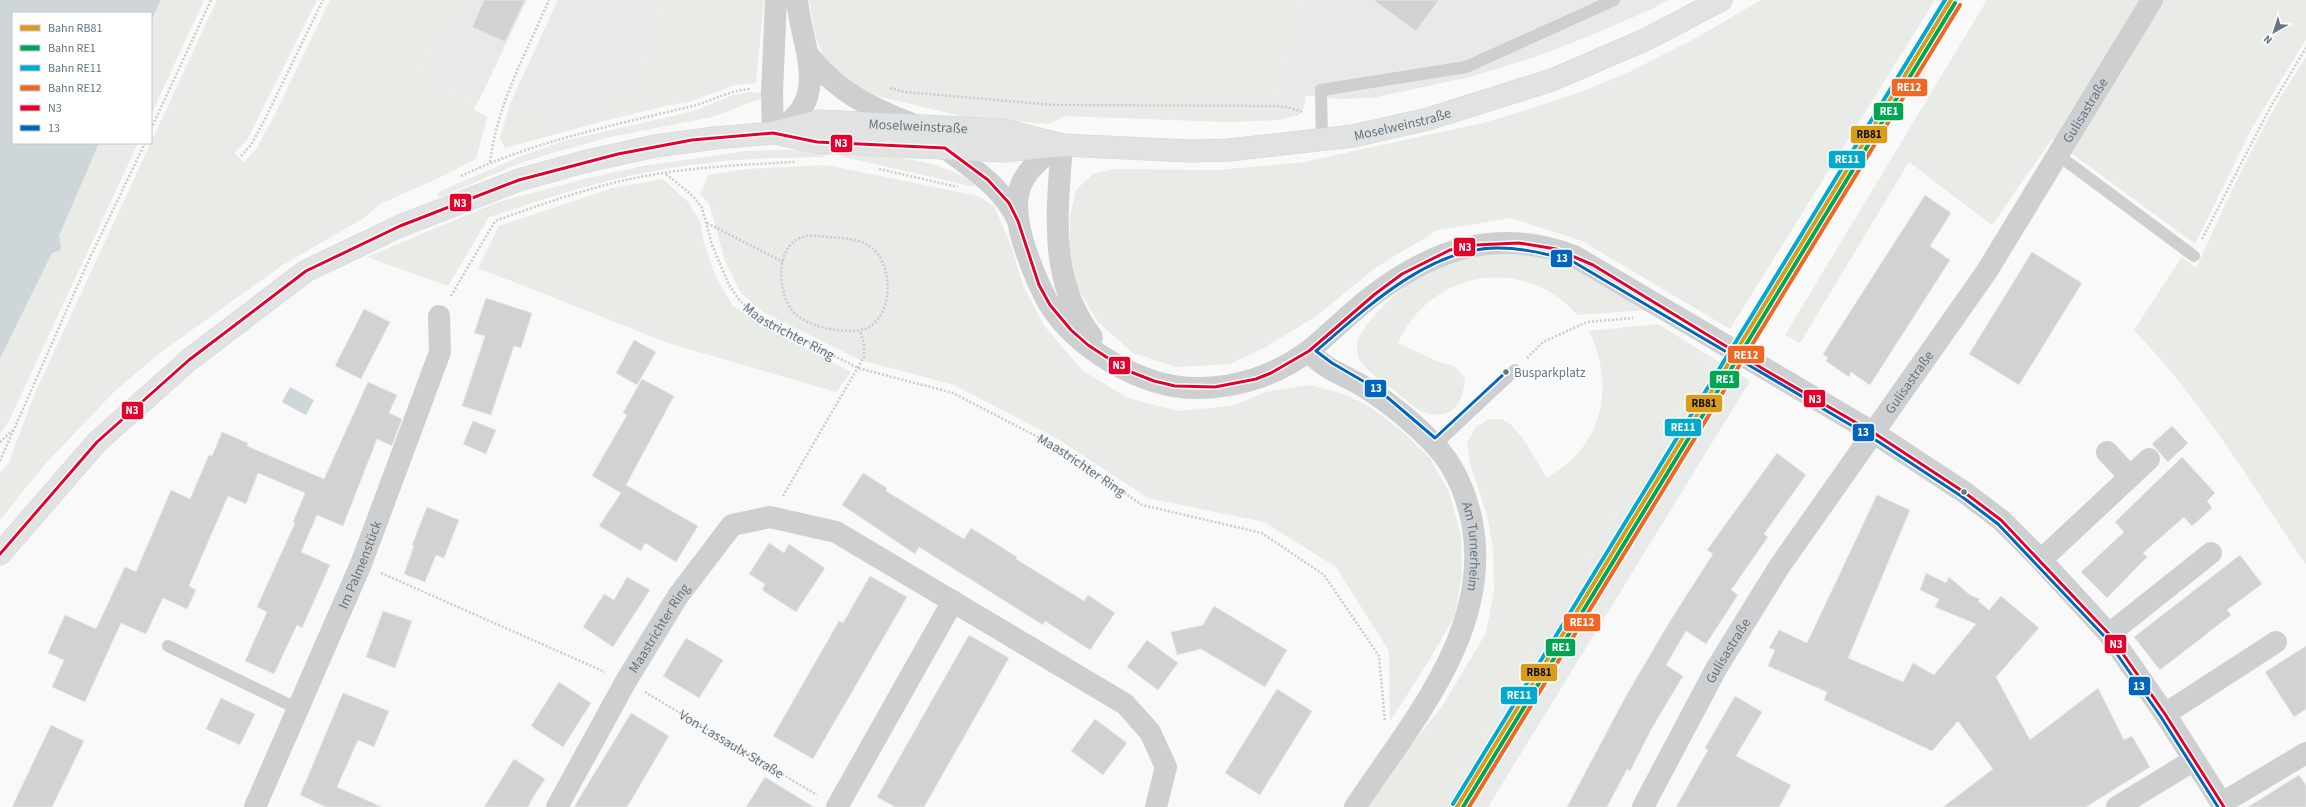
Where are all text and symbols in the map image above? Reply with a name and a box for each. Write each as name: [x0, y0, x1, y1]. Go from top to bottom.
legend: [12, 12, 152, 144]
north arrow: [2254, 12, 2294, 52]
text: Bahn RB81: [48, 20, 102, 37]
text: N: [2260, 31, 2276, 48]
text: Bahn RE1: [48, 40, 96, 57]
text: Bahn RE11: [48, 60, 102, 77]
street label: Gulisastraße: [2058, 74, 2113, 147]
line badge: RE12: [1891, 78, 1928, 97]
text: Bahn RE12: [48, 80, 102, 97]
text: RE12: [1897, 80, 1921, 95]
text: N3: [48, 100, 62, 117]
line badge: RE1: [1873, 102, 1904, 121]
street label: Moselweinstraße: [1352, 103, 1454, 146]
text: RE1: [1880, 104, 1898, 119]
street label: Moselweinstraße: [868, 114, 968, 139]
text: 13: [48, 120, 60, 137]
line badge: RB81: [1850, 125, 1888, 144]
text: RB81: [1856, 127, 1882, 142]
line badge: N3: [830, 134, 853, 153]
text: N3: [834, 136, 848, 151]
line badge: RE11: [1828, 150, 1866, 169]
text: RE11: [1835, 152, 1859, 167]
line badge: N3: [449, 193, 472, 212]
text: N3: [453, 196, 467, 211]
line badge: N3: [1453, 237, 1476, 257]
text: N3: [1458, 240, 1472, 255]
line badge: 13: [1550, 249, 1573, 268]
text: 13: [1556, 251, 1568, 266]
street label: Maastrichter Ring: [738, 298, 838, 365]
line badge: RE12: [1727, 345, 1765, 364]
street label: Gulisastraße: [1881, 347, 1939, 418]
text: RE12: [1734, 348, 1758, 363]
line badge: N3: [1108, 356, 1131, 375]
text: N3: [1112, 358, 1126, 373]
place label: Busparkplatz: [1514, 364, 1586, 382]
marker: Busparkplatz: [1501, 367, 1511, 377]
line badge: RE1: [1709, 370, 1740, 389]
text: RE1: [1716, 372, 1734, 387]
line badge: 13: [1364, 379, 1387, 398]
text: 13: [1370, 381, 1382, 396]
line badge: N3: [1803, 389, 1826, 408]
text: N3: [1808, 392, 1822, 407]
line badge: RB81: [1685, 394, 1723, 413]
text: RB81: [1691, 396, 1717, 411]
line badge: N3: [121, 401, 144, 420]
text: N3: [125, 403, 139, 418]
line badge: RE11: [1664, 418, 1702, 437]
text: RE11: [1671, 420, 1695, 435]
line badge: 13: [1852, 423, 1875, 442]
text: 13: [1857, 425, 1869, 440]
street label: Maastrichter Ring: [1033, 429, 1129, 502]
unlabelled marker: [1959, 487, 1969, 497]
street label: Am Turnerheim: [1456, 499, 1484, 593]
street label: Im Palmenstück: [334, 518, 387, 612]
street label: Maastrichter Ring: [624, 580, 695, 677]
line badge: RE12: [1563, 613, 1601, 632]
street label: Gulisastraße: [1701, 614, 1756, 687]
text: RE12: [1570, 615, 1594, 630]
line badge: N3: [2104, 634, 2127, 654]
text: N3: [2109, 637, 2123, 652]
line badge: RE1: [1545, 638, 1576, 657]
text: RE1: [1552, 640, 1570, 655]
line badge: RB81: [1520, 663, 1558, 682]
text: RB81: [1526, 665, 1552, 680]
line badge: 13: [2128, 676, 2151, 696]
text: 13: [2133, 679, 2145, 694]
line badge: RE11: [1500, 686, 1538, 705]
text: RE11: [1507, 688, 1531, 703]
street label: Von-Lassaulx-Straße: [675, 706, 787, 784]

